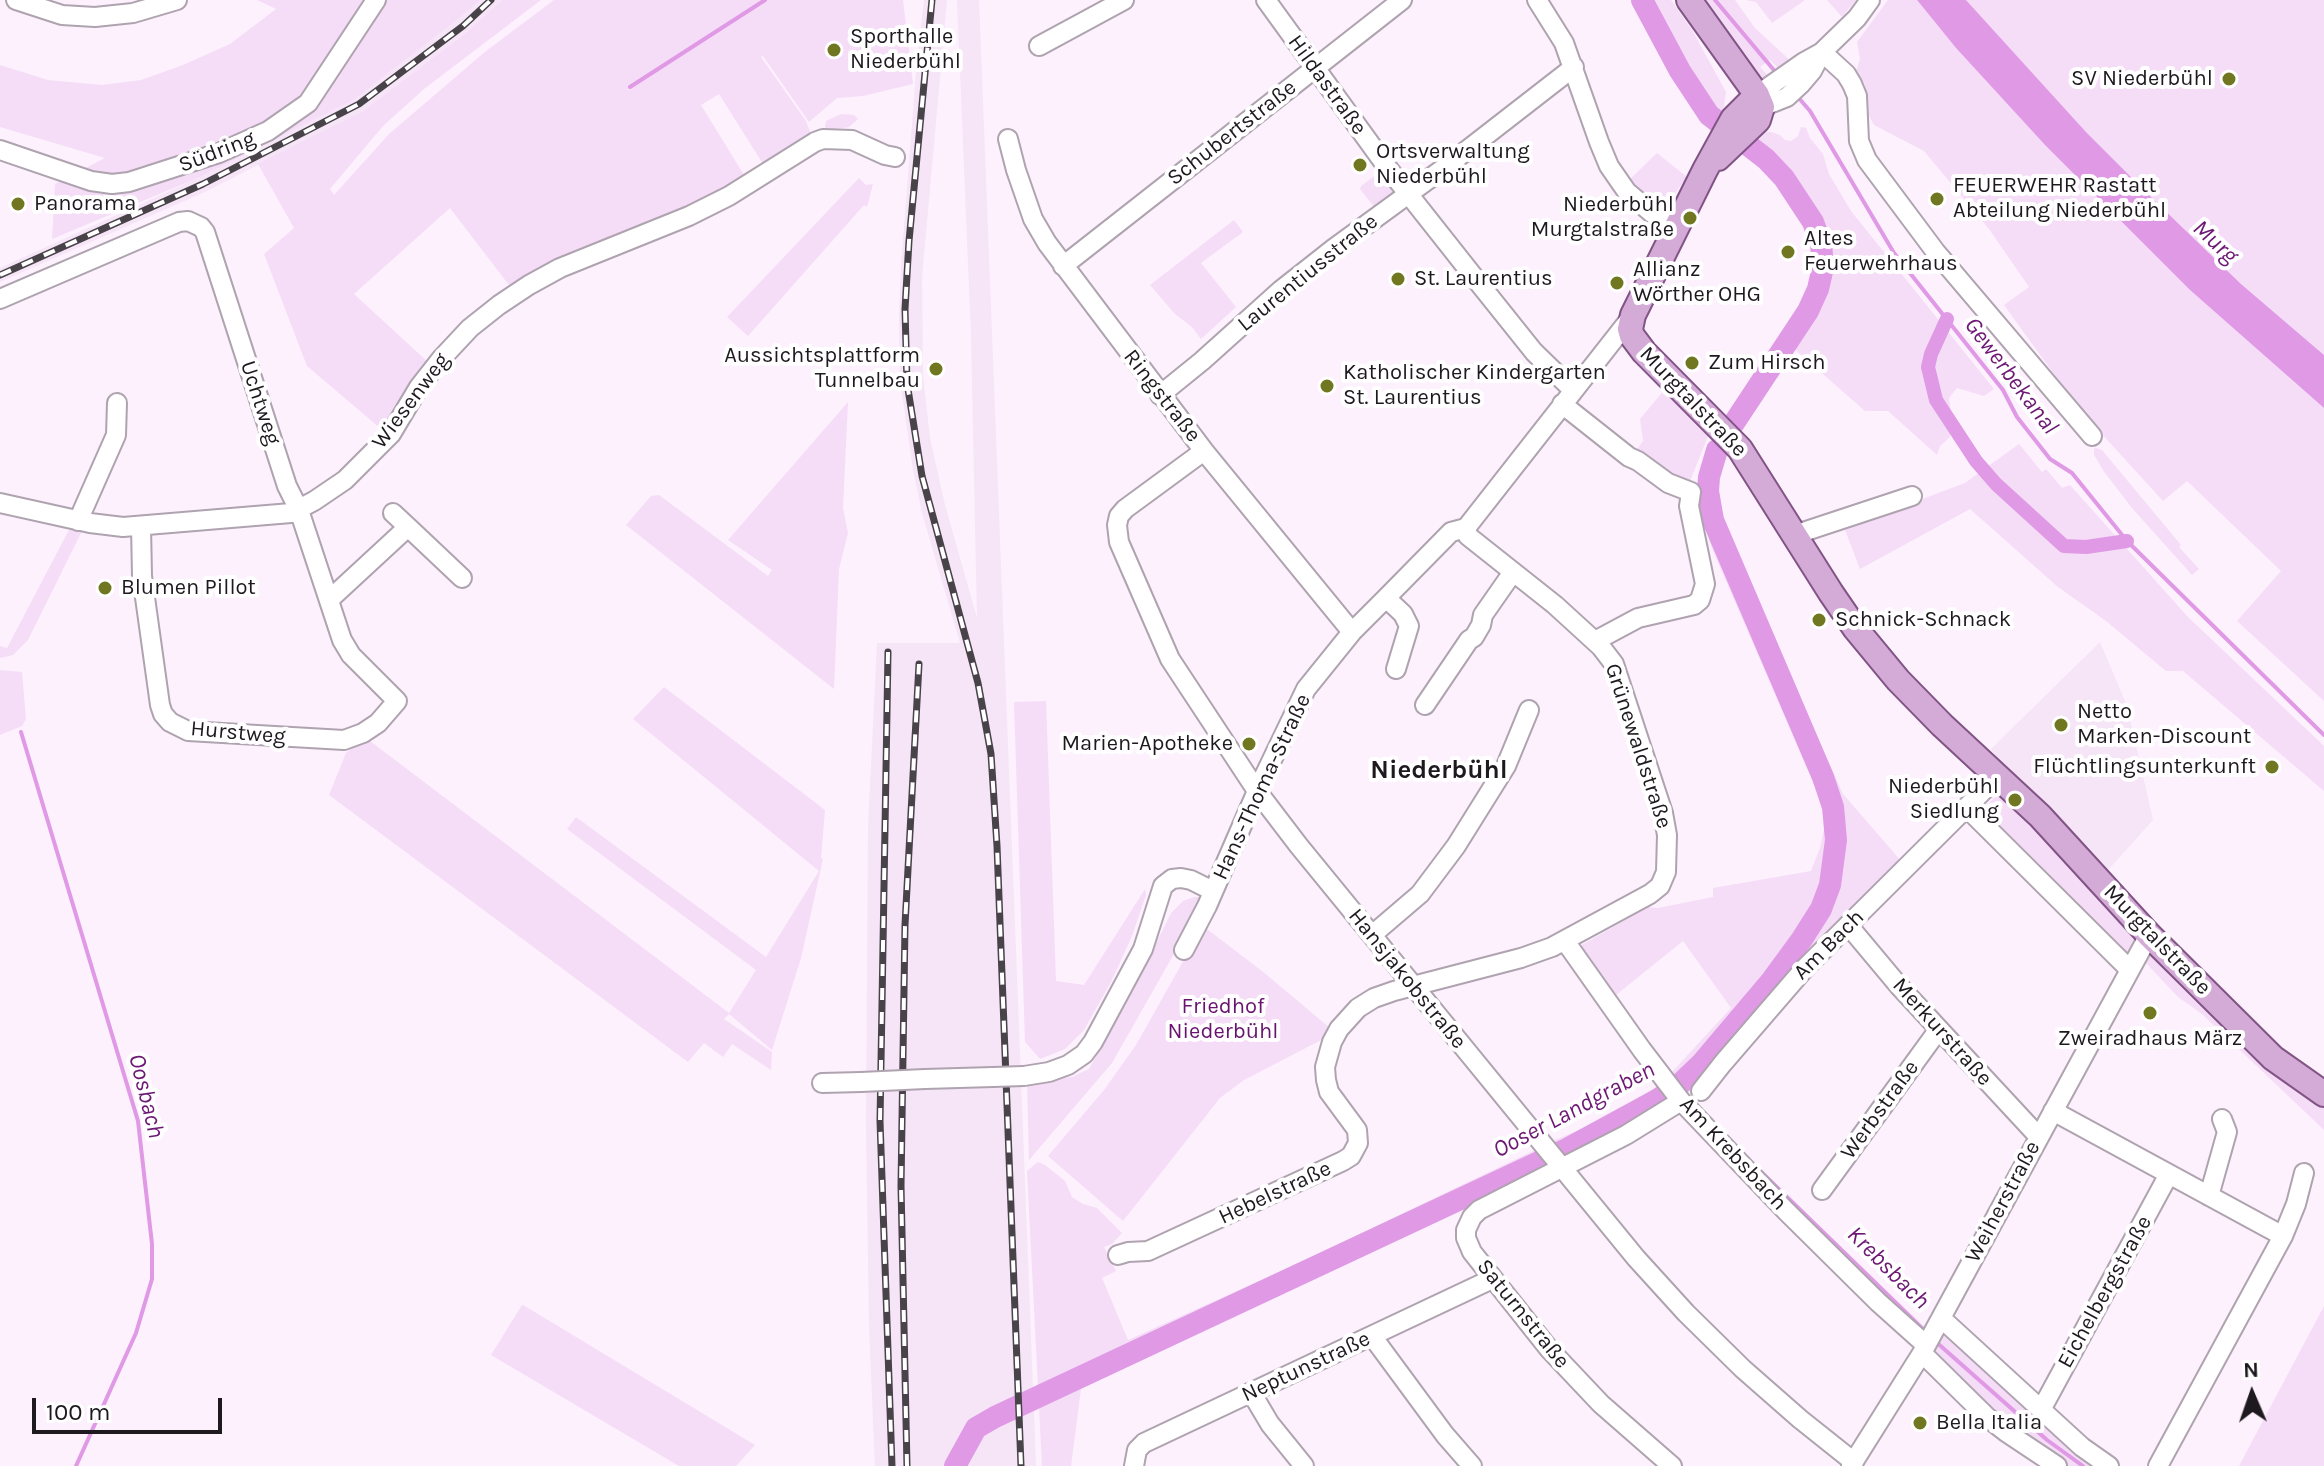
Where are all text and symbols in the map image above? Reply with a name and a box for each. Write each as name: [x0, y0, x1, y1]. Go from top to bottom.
place label: Sporthalle Niederbühl: [850, 24, 961, 76]
street label: Hildastraße: [1282, 30, 1372, 140]
marker: Sporthalle Niederbühl: [825, 41, 843, 59]
place label: SV Niederbühl: [2071, 66, 2213, 92]
marker: SV Niederbühl: [2220, 70, 2238, 88]
street label: Schubertstraße: [1162, 74, 1302, 192]
street label: Südring: [175, 125, 259, 179]
place label: Ortsverwaltung Niederbühl: [1376, 139, 1530, 190]
marker: Ortsverwaltung Niederbühl: [1351, 156, 1369, 174]
place label: FEUERWEHR Rastatt Abteilung Niederbühl: [1953, 173, 2166, 224]
marker: FEUERWEHR Rastatt Abteilung Niederbühl: [1928, 190, 1946, 208]
place label: Panorama: [34, 191, 136, 217]
place label: Niederbühl Murgtalstraße: [1531, 192, 1674, 244]
marker: Panorama: [9, 195, 27, 213]
street label: Laurentiusstraße: [1233, 208, 1383, 338]
marker: Niederbühl Murgtalstraße: [1681, 209, 1699, 227]
water label: Murg: [2186, 214, 2244, 270]
place label: Altes Feuerwehrhaus: [1804, 226, 1958, 278]
marker: Altes Feuerwehrhaus: [1779, 243, 1797, 261]
place label: Allianz Wörther OHG: [1633, 257, 1761, 308]
place label: St. Laurentius: [1414, 266, 1553, 292]
marker: St. Laurentius: [1389, 270, 1407, 288]
marker: Allianz Wörther OHG: [1608, 274, 1626, 292]
water label: Gewerbekanal: [1958, 312, 2064, 440]
street label: Murgtalstraße: [1634, 341, 1752, 463]
place label: Aussichtsplattform Tunnelbau: [724, 343, 920, 394]
street label: Ringstraße: [1118, 344, 1206, 448]
street label: Wiesenweg: [366, 348, 456, 454]
place label: Zum Hirsch: [1708, 350, 1826, 376]
marker: Zum Hirsch: [1683, 354, 1701, 372]
street label: Uchtweg: [234, 358, 286, 448]
marker: Aussichtsplattform Tunnelbau: [927, 360, 945, 378]
place label: Katholischer Kindergarten St. Laurentius: [1343, 360, 1606, 412]
marker: Katholischer Kindergarten St. Laurentius: [1318, 377, 1336, 395]
place label: Blumen Pillot: [121, 575, 256, 601]
marker: Blumen Pillot: [96, 579, 114, 597]
place label: Schnick-Schnack: [1835, 607, 2011, 633]
marker: Schnick-Schnack: [1810, 611, 1828, 629]
street label: Grünewaldstraße: [1599, 660, 1677, 832]
street label: Hans-Thoma-Straße: [1207, 690, 1317, 884]
place label: Netto Marken-Discount: [2077, 699, 2251, 750]
street label: Hurstweg: [189, 716, 287, 750]
marker: Netto Marken-Discount: [2052, 716, 2070, 734]
place label: Marien-Apotheke: [1061, 731, 1233, 757]
marker: Marien-Apotheke: [1240, 735, 1258, 753]
place label: Flüchtlingsunterkunft: [2033, 754, 2256, 780]
district label: Niederbühl: [1370, 755, 1508, 787]
marker: Flüchtlingsunterkunft: [2263, 758, 2281, 776]
place label: Niederbühl Siedlung: [1888, 774, 1999, 826]
marker: Niederbühl Siedlung: [2006, 791, 2024, 809]
street label: Murgtalstraße: [2098, 879, 2216, 1001]
street label: Hansjakobstraße: [1342, 904, 1472, 1054]
street label: Am Bach: [1788, 904, 1870, 986]
street label: Merkurstraße: [1887, 973, 1997, 1091]
park label: Friedhof Niederbühl: [1168, 994, 1278, 1046]
marker: Zweiradhaus März: [2141, 1004, 2159, 1022]
place label: Zweiradhaus März: [2058, 1026, 2242, 1052]
water label: Oosbach: [122, 1051, 170, 1141]
water label: Ooser Landgraben: [1488, 1055, 1660, 1165]
street label: Werbstraße: [1835, 1055, 1925, 1165]
street label: Am Krebsbach: [1674, 1092, 1792, 1216]
street label: Weiherstraße: [1960, 1137, 2046, 1267]
street label: Hebelstraße: [1215, 1155, 1335, 1231]
street label: Eichelbergstraße: [2052, 1211, 2158, 1373]
water label: Krebsbach: [1841, 1221, 1935, 1315]
street label: Saturnstraße: [1471, 1254, 1575, 1374]
street label: Neptunstraße: [1238, 1326, 1374, 1408]
north arrow: [2212, 1354, 2292, 1434]
text: N: [2243, 1357, 2260, 1383]
scale bar: [36, 1382, 226, 1432]
text: 100 m: [46, 1398, 111, 1426]
place label: Bella Italia: [1936, 1410, 2042, 1436]
marker: Bella Italia: [1911, 1414, 1929, 1432]

